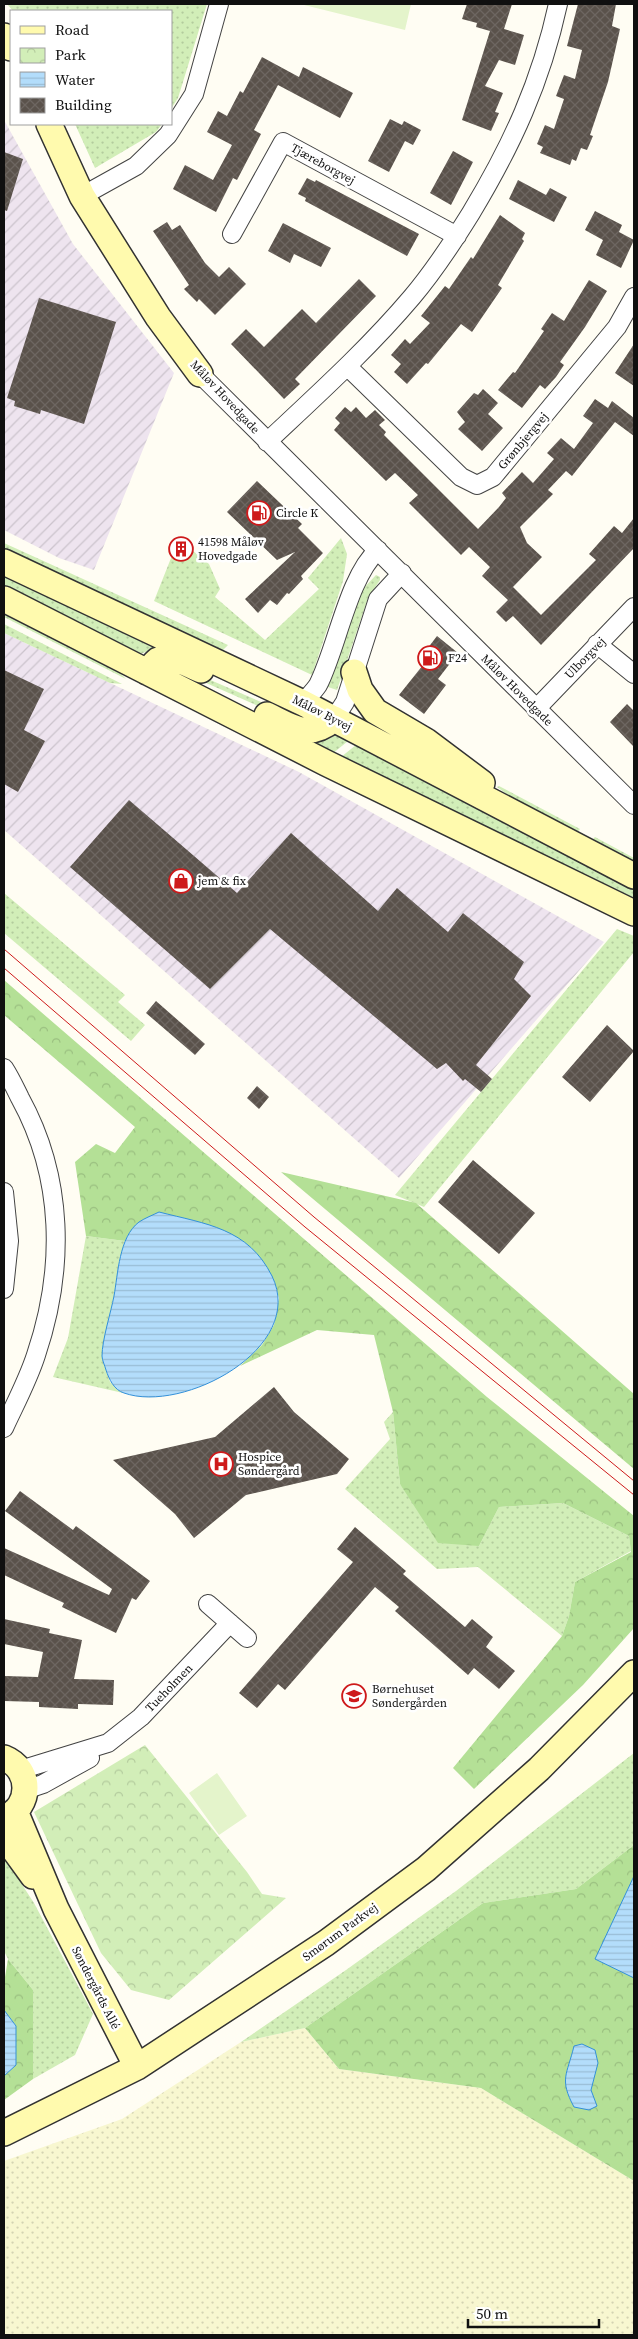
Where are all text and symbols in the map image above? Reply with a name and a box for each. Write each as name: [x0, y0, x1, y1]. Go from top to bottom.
legend: [10, 10, 172, 125]
text: Road: [55, 19, 89, 40]
text: Park: [55, 44, 87, 65]
text: Water: [55, 69, 96, 90]
text: Building: [55, 94, 112, 115]
street label: Tjæreborgvej: [288, 140, 358, 188]
street label: Måløv Hovedgade: [187, 357, 263, 437]
street label: Grønbjergvej: [494, 409, 552, 473]
fuel station icon: Circle K: [246, 500, 272, 526]
place label: Circle K: [276, 505, 318, 521]
place label: 41598 Måløv Hovedgade: [198, 534, 264, 564]
building icon: 41598 Måløv Hovedgade: [168, 536, 194, 562]
street label: Ulborgvej: [561, 634, 609, 682]
fuel station icon: F24: [417, 645, 443, 671]
place label: F24: [448, 650, 467, 666]
street label: Måløv Hovedgade: [478, 651, 556, 729]
street label: Måløv Byvej: [290, 691, 354, 735]
shop icon: jem & fix: [168, 868, 194, 894]
place label: jem & fix: [197, 873, 247, 889]
place label: Hospice Søndergård: [238, 1449, 300, 1479]
hospital icon: Hospice Søndergård: [208, 1451, 234, 1477]
street label: Tueholmen: [142, 1660, 196, 1716]
place label: Børnehuset Søndergården: [372, 1681, 447, 1711]
school or university icon: Børnehuset Søndergården: [341, 1683, 367, 1709]
street label: Smørum Parkvej: [299, 1899, 381, 1965]
street label: Søndergårds Allé: [68, 1944, 124, 2032]
scale bar: [468, 2296, 599, 2328]
text: 50 m: [476, 2303, 508, 2324]

